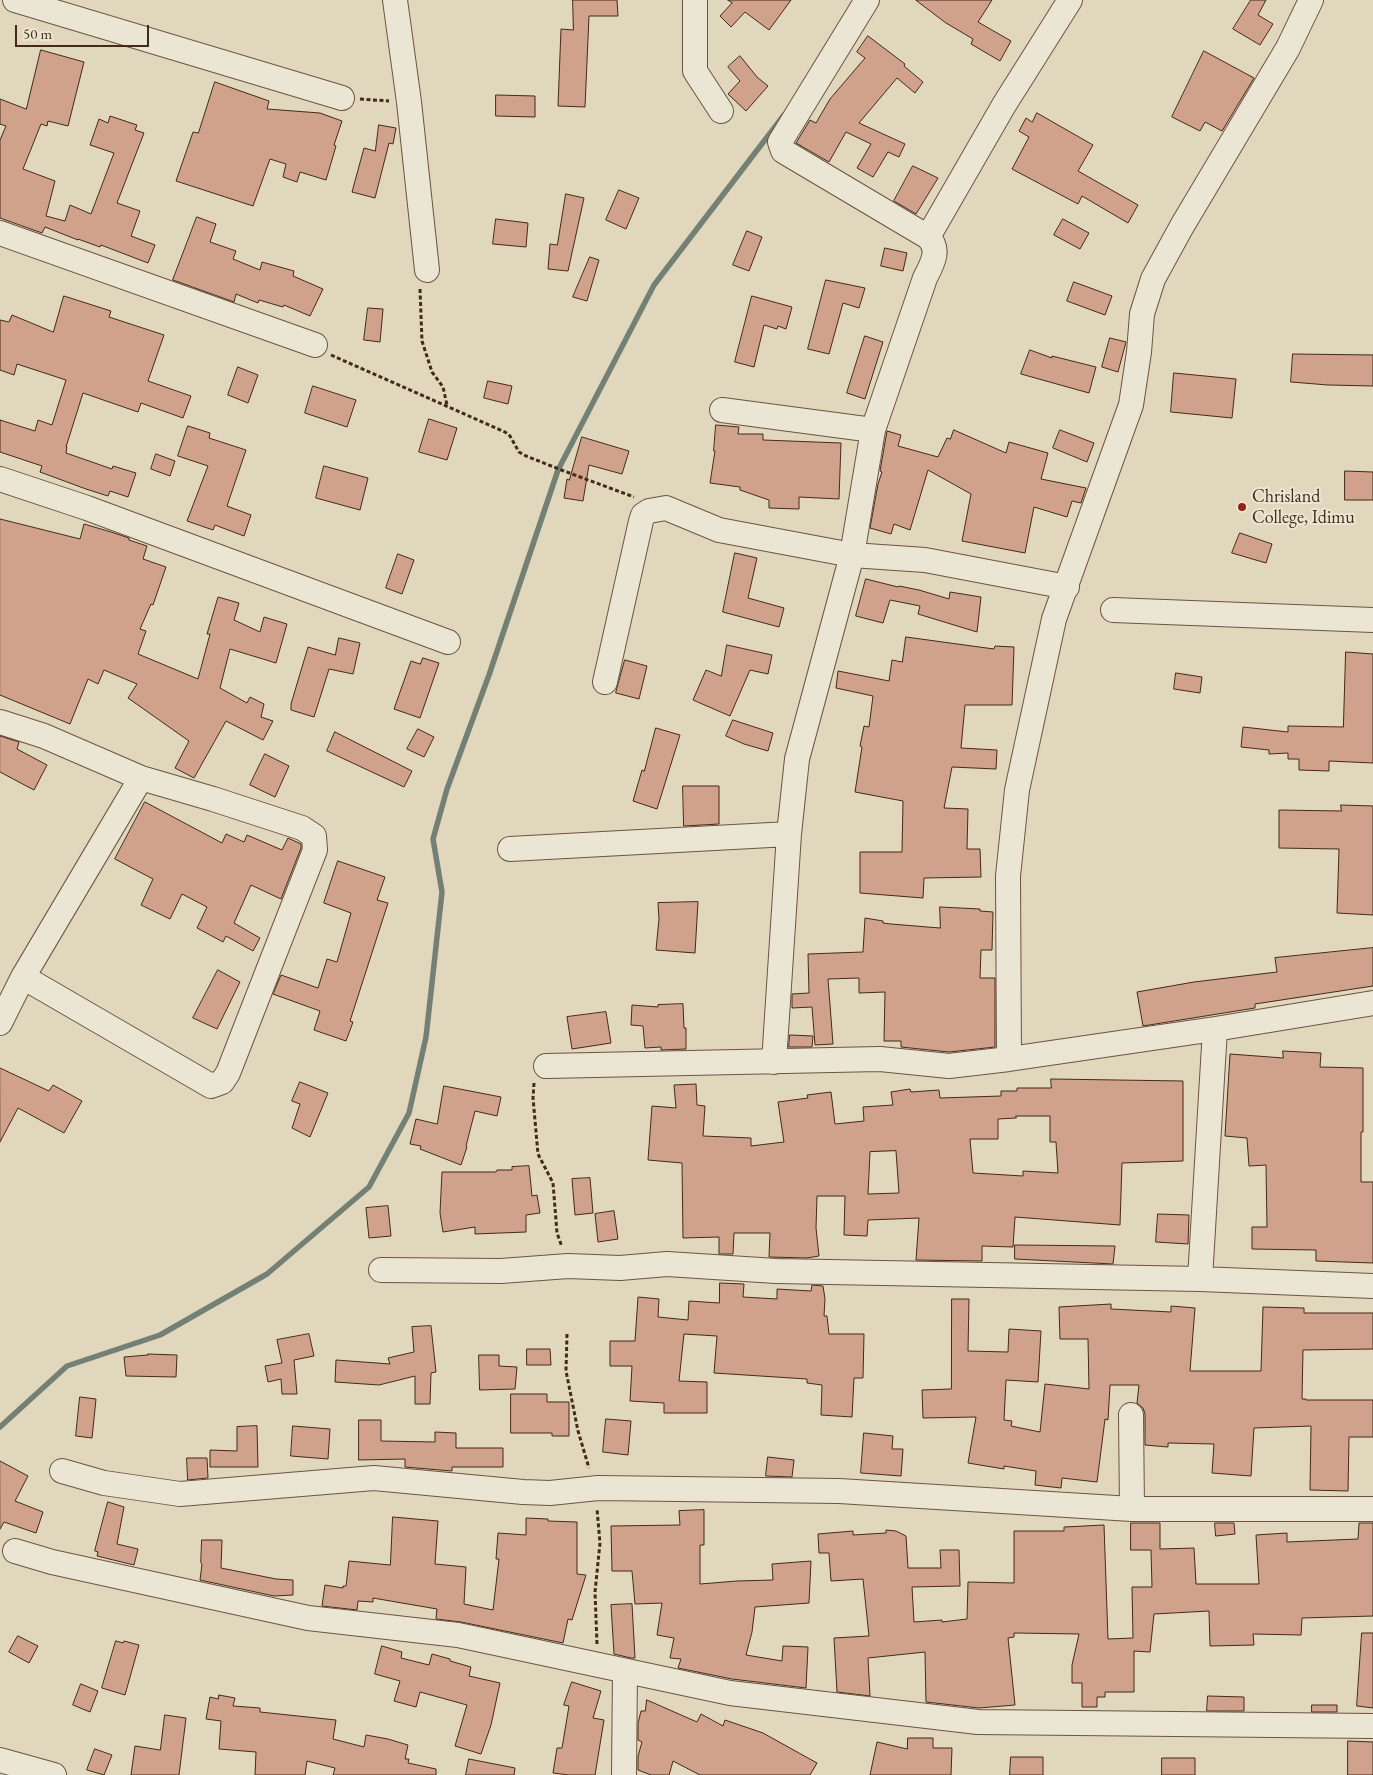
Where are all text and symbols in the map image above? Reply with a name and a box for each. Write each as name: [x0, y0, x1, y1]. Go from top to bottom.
scale bar: [18, 15, 151, 47]
text: 50 m: [23, 24, 52, 43]
place label: Chrisland College, Idimu: [1252, 486, 1355, 528]
marker: Chrisland College, Idimu: [1236, 501, 1248, 513]

